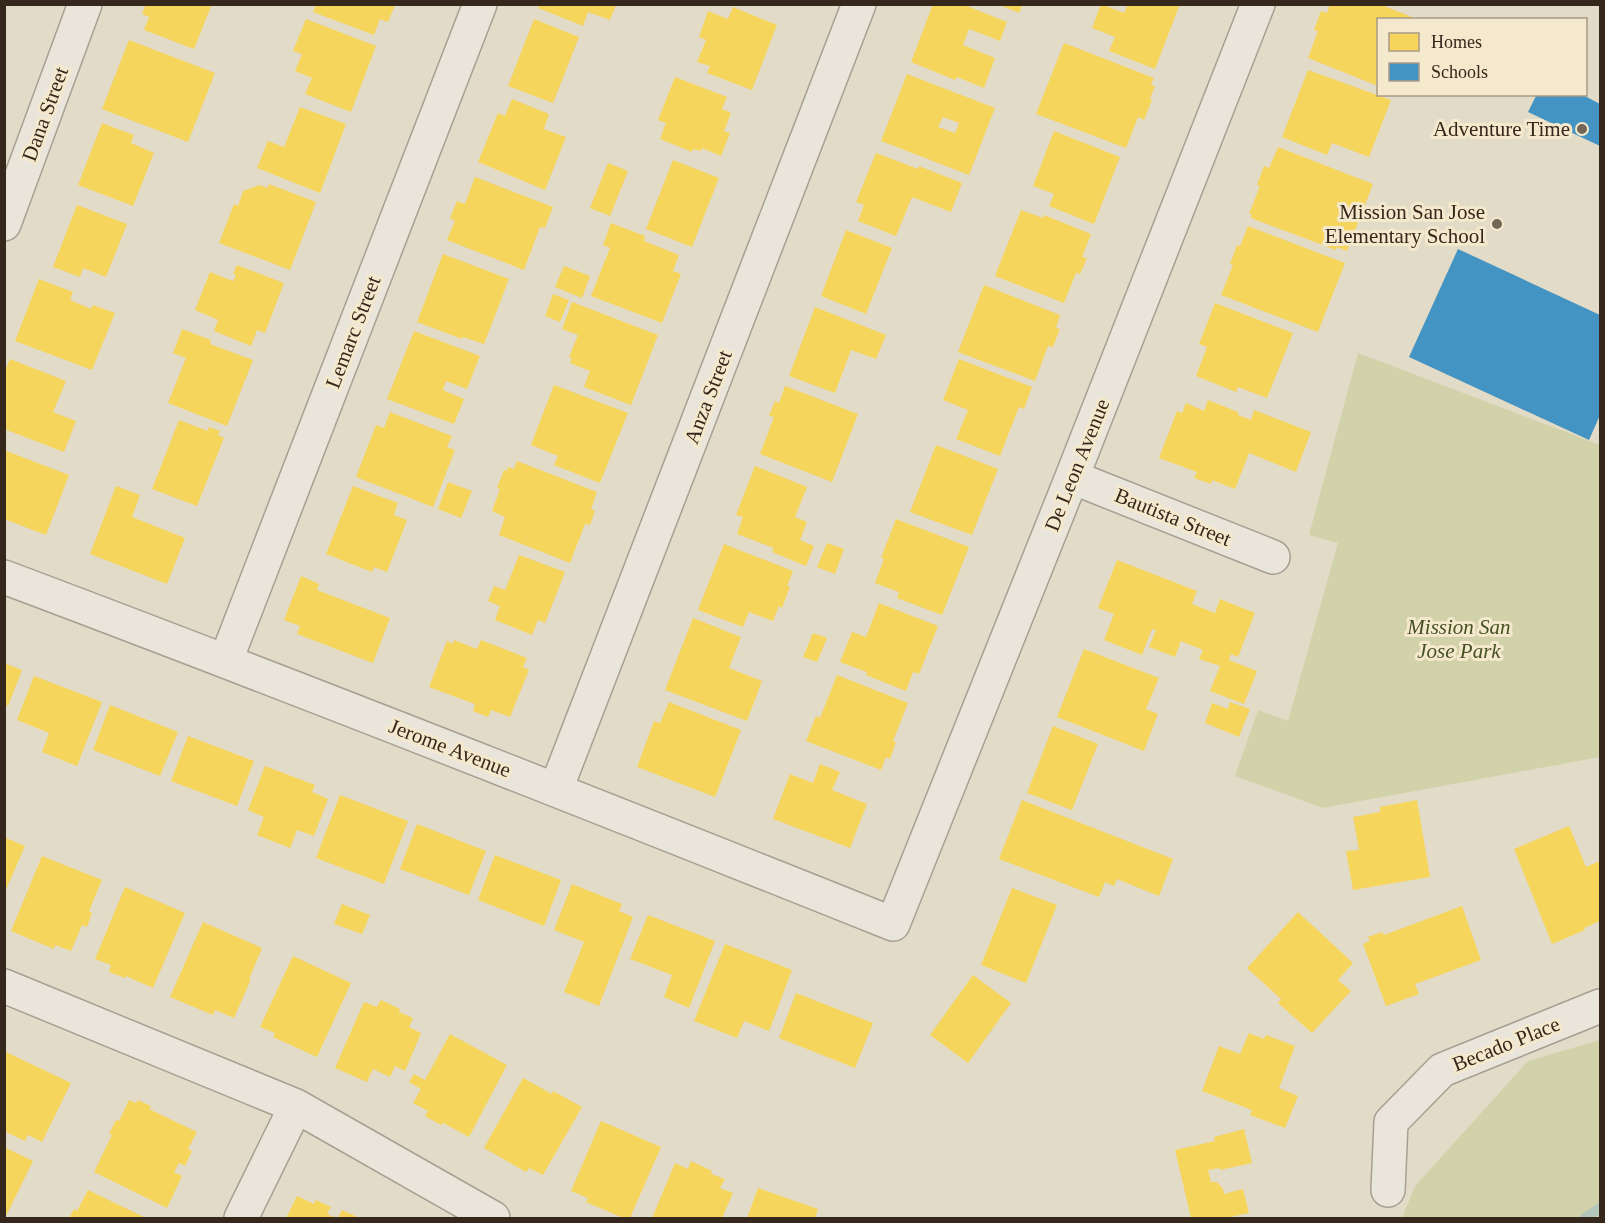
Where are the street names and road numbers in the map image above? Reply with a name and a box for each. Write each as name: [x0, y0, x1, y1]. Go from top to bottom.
street label: Dana Street: [17, 63, 73, 164]
street label: Lemarc Street: [321, 272, 385, 392]
street label: Anza Street: [679, 347, 737, 447]
street label: De Leon Avenue: [1040, 395, 1114, 535]
street label: Bautista Street: [1111, 483, 1235, 551]
street label: Jerome Avenue: [386, 714, 514, 782]
street label: Becado Place: [1449, 1012, 1563, 1076]

